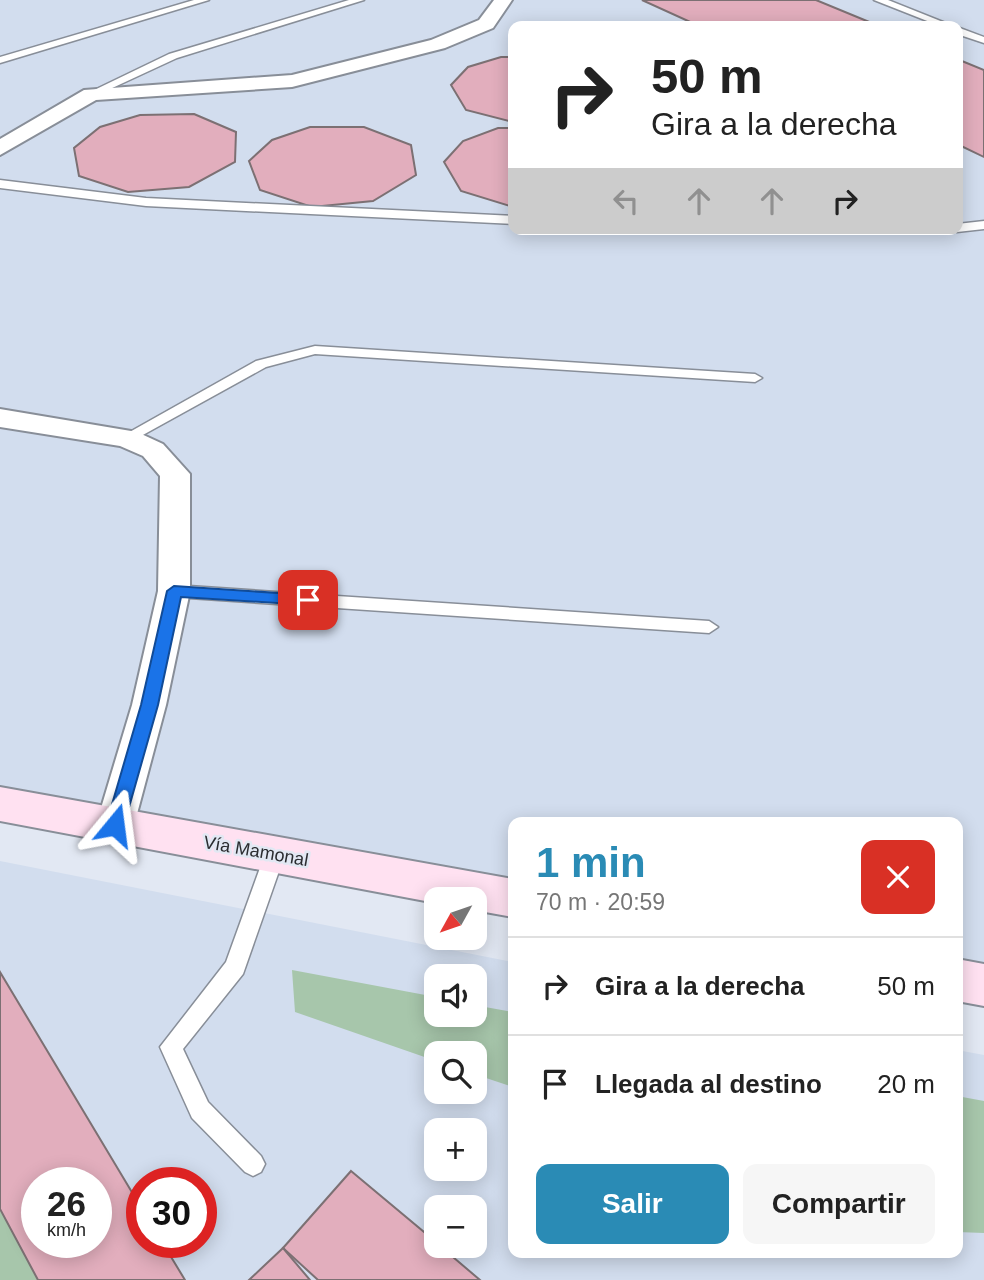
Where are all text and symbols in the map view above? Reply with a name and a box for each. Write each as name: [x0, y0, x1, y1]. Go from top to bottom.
icon: right: [536, 49, 627, 140]
text: 50 m: [651, 49, 763, 103]
text: Gira a la derecha: [651, 106, 896, 142]
icon: left: [607, 182, 645, 220]
icon: ahead: [680, 182, 718, 220]
icon: ahead: [753, 182, 791, 220]
icon: right: [826, 182, 864, 220]
pin: [278, 570, 338, 630]
icon: arrive: [289, 581, 327, 619]
position arrow: [78, 788, 152, 862]
street label: Vía Mamonal: [202, 832, 310, 870]
text: 1 min: [536, 839, 646, 886]
button: close: [861, 840, 935, 914]
north arrow: [424, 887, 486, 950]
map controls: [424, 887, 487, 1258]
text: 70 m · 20:59: [536, 889, 665, 915]
button: sound: [424, 964, 487, 1027]
icon: right: [536, 967, 574, 1005]
text: Gira a la derecha: [595, 971, 805, 1001]
text: 50 m: [877, 971, 935, 1001]
button: search: [424, 1041, 487, 1104]
icon: arrive: [536, 1065, 574, 1103]
text: Llegada al destino: [595, 1069, 822, 1099]
text: 20 m: [877, 1069, 935, 1099]
button: +: [424, 1118, 487, 1181]
button: Salir: [536, 1164, 729, 1244]
button: Compartir: [743, 1164, 935, 1244]
speed limit sign: 30: [126, 1167, 217, 1258]
text: 26: [47, 1184, 86, 1223]
button: −: [424, 1195, 487, 1258]
text: km/h: [47, 1220, 86, 1240]

